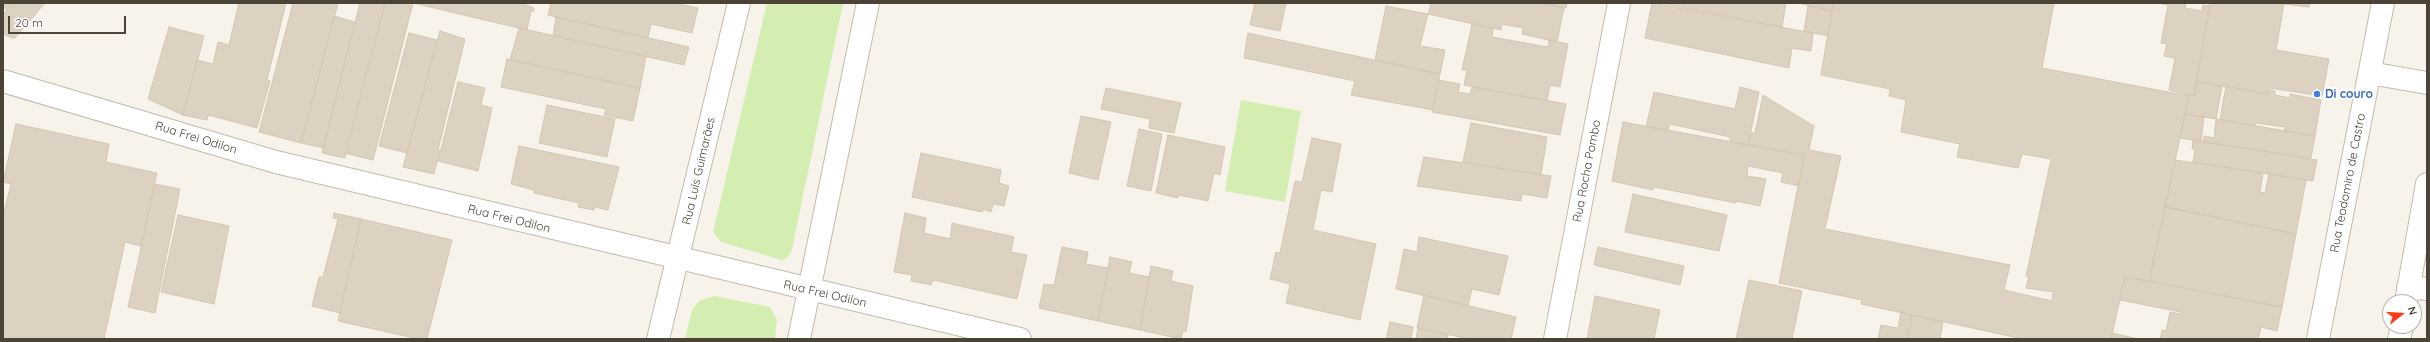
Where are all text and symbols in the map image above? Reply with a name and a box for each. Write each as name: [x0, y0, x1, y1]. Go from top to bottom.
scale bar: [10, 8, 128, 34]
text: 20 m: [15, 15, 43, 30]
place label: Di couro: [2325, 87, 2373, 101]
marker: Di couro: [2312, 89, 2322, 99]
street label: Rua Teodomiro de Castro: [2327, 112, 2369, 254]
street label: Rua Luís Guimarães: [680, 116, 718, 226]
street label: Rua Frei Odilon: [153, 119, 239, 157]
street label: Rua Rocha Pombo: [1570, 119, 1604, 223]
street label: Rua Frei Odilon: [466, 202, 552, 236]
street label: Rua Frei Odilon: [782, 277, 868, 311]
north arrow: [2382, 294, 2422, 334]
text: N: [2405, 305, 2420, 317]

